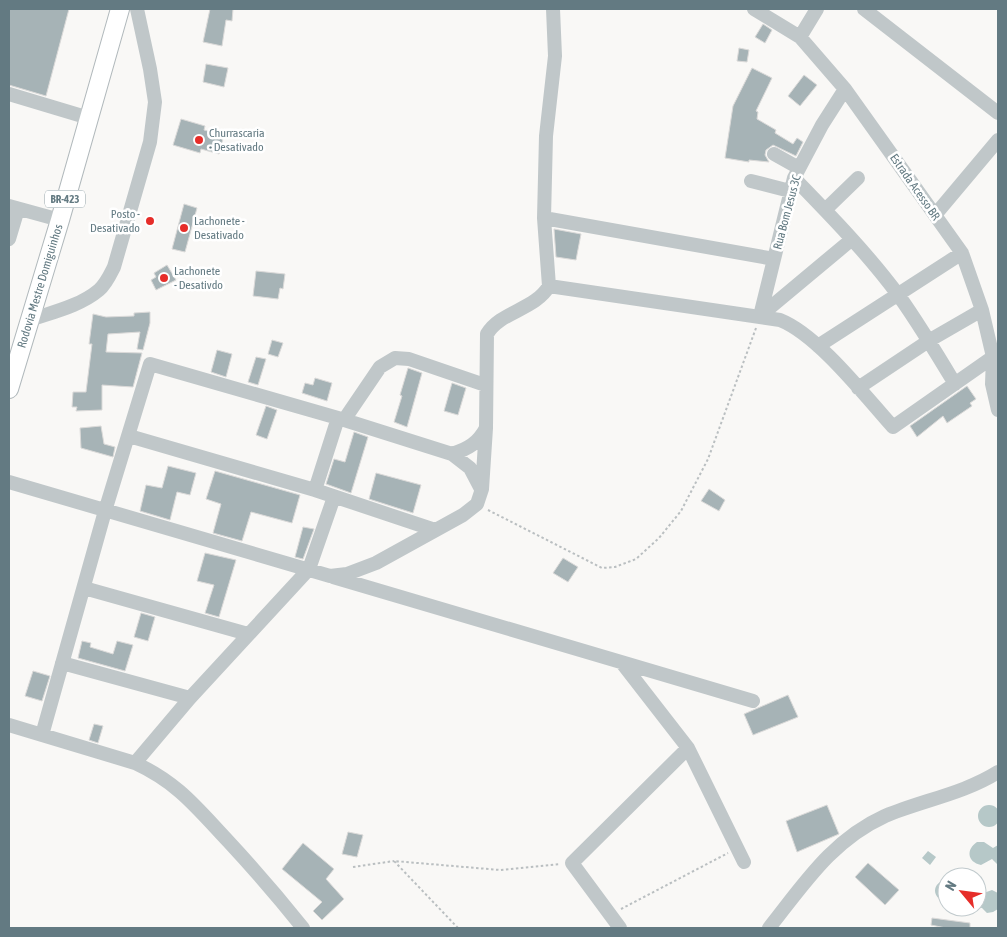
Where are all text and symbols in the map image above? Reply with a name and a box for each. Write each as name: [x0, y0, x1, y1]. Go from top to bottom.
place label: Churrascaria - Desativado: [209, 126, 265, 154]
marker: Churrascaria - Desativado: [193, 134, 205, 146]
street label: Estrada Acesso BR: [887, 151, 943, 223]
street label: Rua Bom Jesus 3C: [770, 172, 804, 251]
road number: BR-423: [45, 190, 85, 208]
place label: Posto - Desativado: [90, 207, 140, 235]
place label: Lachonete - Desativado: [194, 214, 245, 242]
marker: Posto - Desativado: [144, 215, 156, 227]
street label: Rodovia Mestre Domiguinhos: [15, 222, 65, 350]
marker: Lachonete - Desativado: [178, 222, 190, 234]
place label: Lachonete - Desativdo: [174, 264, 223, 292]
marker: Lachonete - Desativdo: [158, 272, 170, 284]
north arrow: [937, 867, 987, 917]
text: N: [942, 878, 960, 893]

